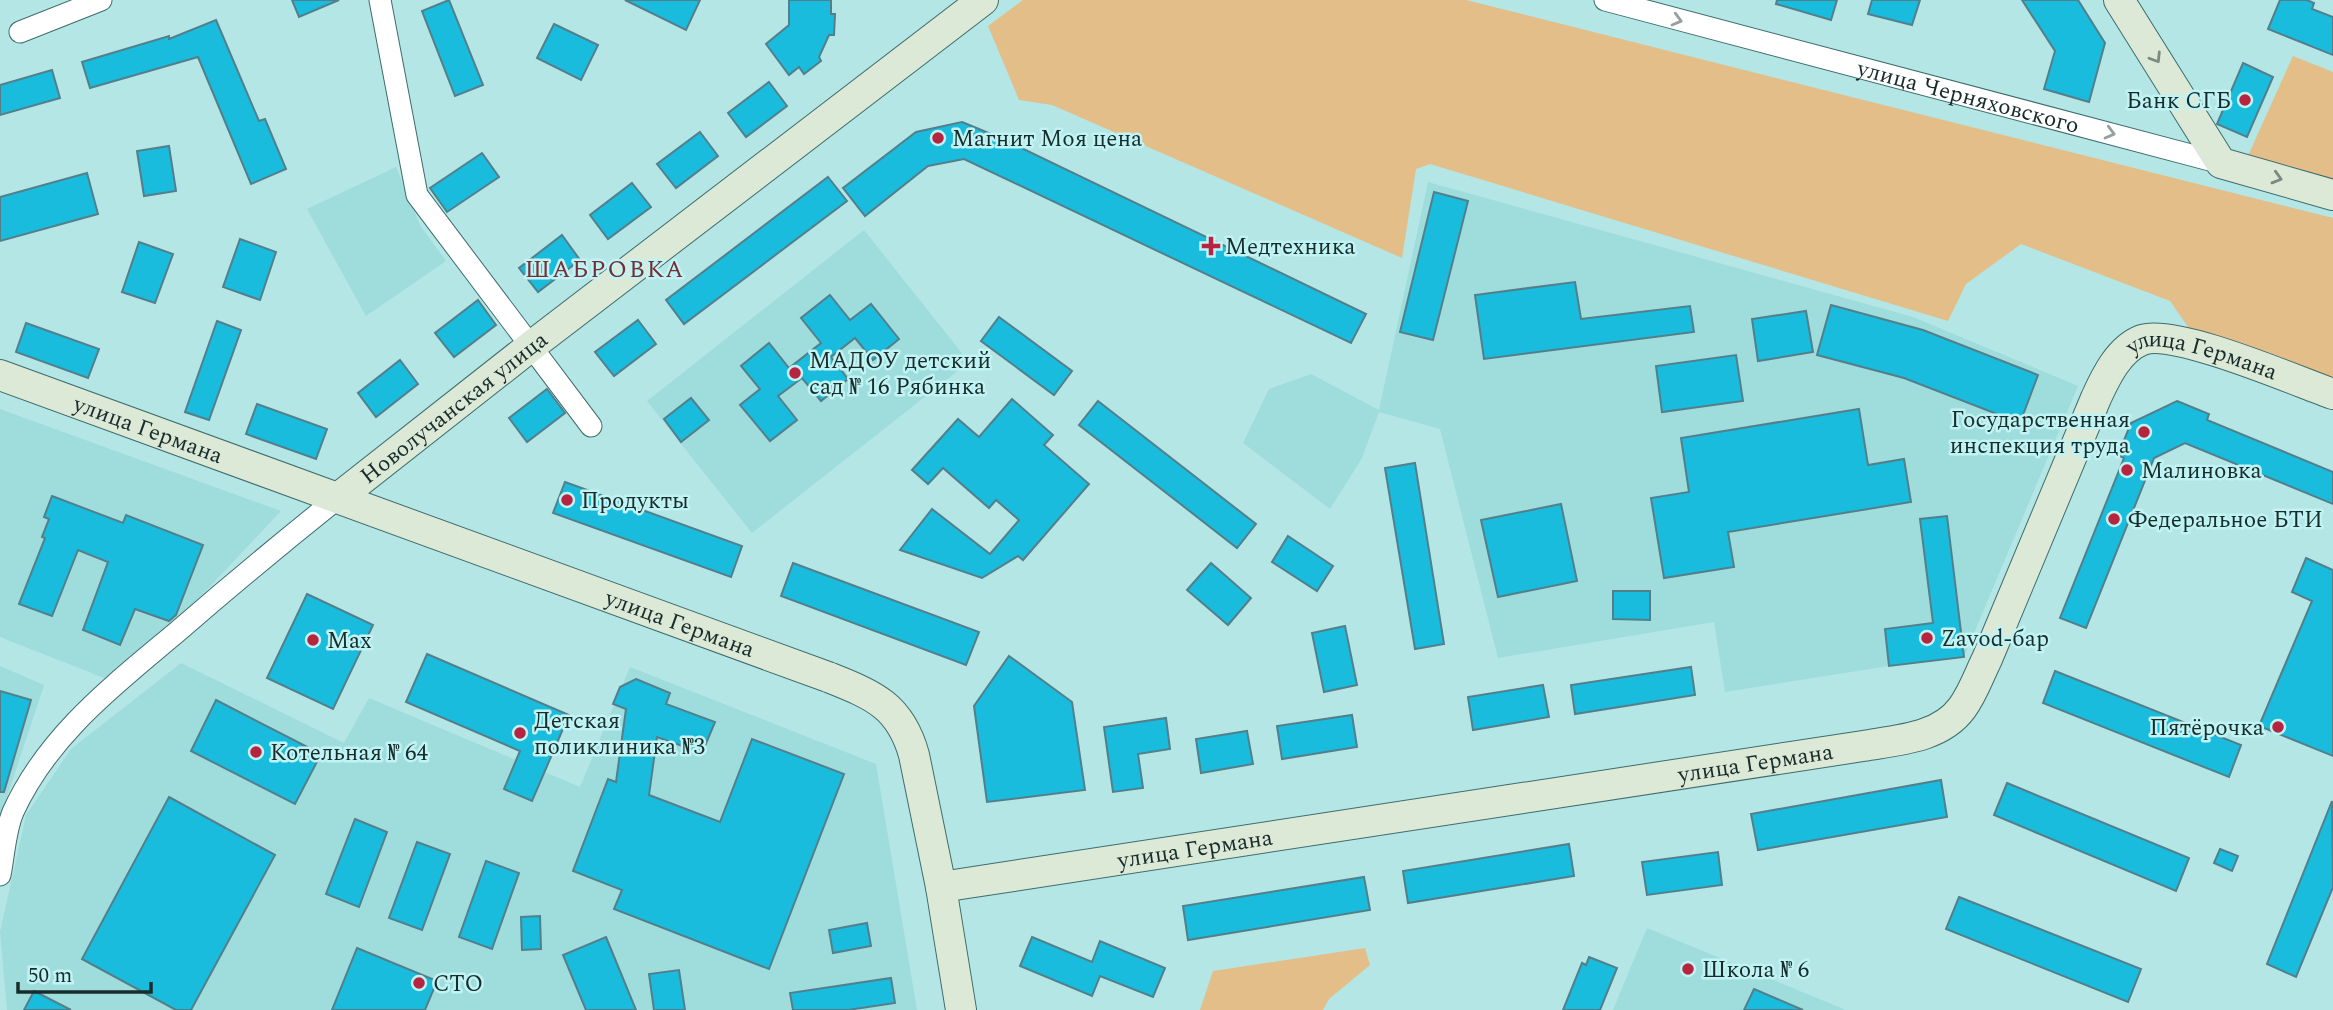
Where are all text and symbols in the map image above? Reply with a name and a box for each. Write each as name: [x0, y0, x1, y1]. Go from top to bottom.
one-way arrow: [1670, 12, 1682, 26]
one-way arrow: [2147, 50, 2160, 63]
street label: улица Черняховского: [1852, 51, 2083, 144]
place label: Банк СГБ: [2126, 84, 2231, 119]
marker: Банк СГБ: [2237, 92, 2253, 108]
place label: Магнит Моя цена: [952, 122, 1142, 157]
one-way arrow: [2104, 125, 2116, 139]
marker: Магнит Моя цена: [930, 130, 946, 146]
one-way arrow: [2271, 170, 2283, 185]
place label: Медтехника: [1225, 230, 1355, 265]
marker: Медтехника: [1203, 238, 1219, 254]
district label: ШАБРОВКА: [525, 252, 685, 288]
street label: улица Германа: [2118, 322, 2282, 390]
street label: Новолучанская улица: [353, 323, 556, 493]
place label: МАДОУ детский сад № 16 Рябинка: [809, 344, 991, 405]
marker: МАДОУ детский сад № 16 Рябинка: [787, 365, 803, 381]
street label: улица Германа: [67, 387, 227, 474]
place label: Государственная инспекция труда: [1950, 403, 2130, 464]
marker: Государственная инспекция труда: [2136, 424, 2152, 440]
place label: Малиновка: [2141, 454, 2262, 489]
marker: Малиновка: [2119, 462, 2135, 478]
place label: Продукты: [581, 484, 689, 519]
marker: Продукты: [559, 492, 575, 508]
place label: Федеральное БТИ: [2128, 503, 2323, 538]
marker: Федеральное БТИ: [2106, 511, 2122, 527]
street label: улица Германа: [599, 581, 759, 668]
place label: Zavod-бар: [1941, 622, 2049, 657]
place label: Max: [327, 624, 372, 659]
marker: Zavod-бар: [1919, 630, 1935, 646]
marker: Max: [305, 632, 321, 648]
place label: Детская поликлиника №3: [534, 704, 705, 765]
place label: Пятёрочка: [2150, 711, 2264, 746]
marker: Пятёрочка: [2270, 719, 2286, 735]
marker: Детская поликлиника №3: [512, 725, 528, 741]
street label: улица Германа: [1675, 735, 1836, 793]
place label: Котельная № 64: [270, 736, 428, 771]
marker: Котельная № 64: [248, 744, 264, 760]
street label: улица Германа: [1114, 820, 1275, 879]
scale bar: [18, 950, 150, 994]
place label: Школа № 6: [1702, 953, 1809, 988]
text: 50 m: [28, 960, 72, 992]
marker: Школа № 6: [1680, 961, 1696, 977]
place label: СТО: [433, 967, 483, 1002]
marker: СТО: [411, 975, 427, 991]

